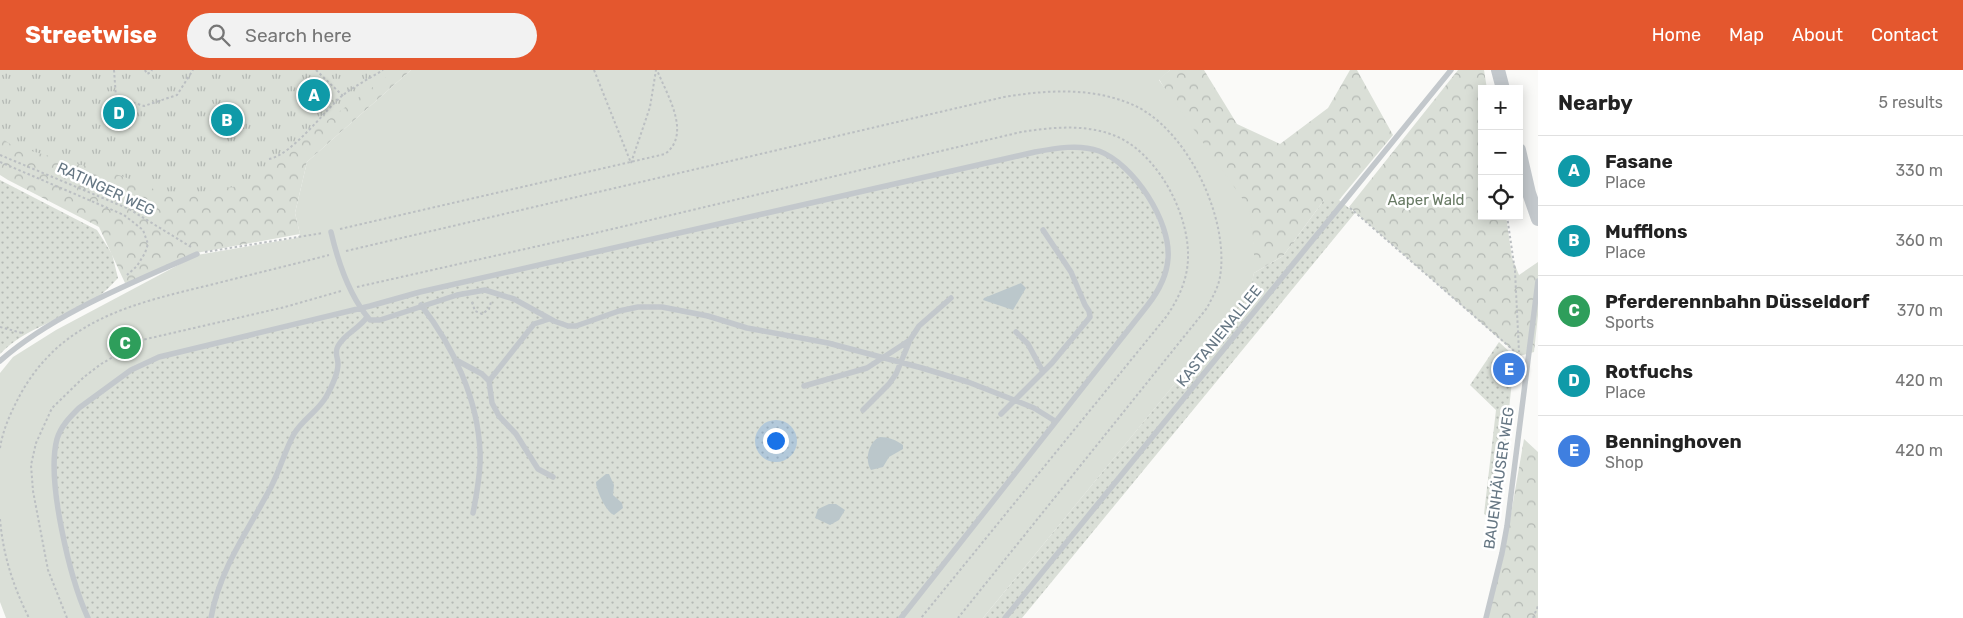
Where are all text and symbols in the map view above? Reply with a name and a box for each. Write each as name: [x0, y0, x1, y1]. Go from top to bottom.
search box: [187, 13, 537, 58]
text: Streetwise: [25, 21, 157, 49]
icon: search: [205, 21, 233, 49]
text: Search here: [245, 24, 352, 47]
text: Home: [1652, 24, 1701, 46]
text: Map: [1729, 24, 1764, 46]
text: About: [1792, 24, 1843, 46]
text: Contact: [1871, 24, 1938, 46]
pin: A: [298, 76, 330, 114]
map controls: [1478, 85, 1523, 220]
button: +: [1478, 85, 1523, 130]
text: Nearby: [1558, 90, 1633, 115]
text: 5 results: [1879, 93, 1943, 112]
pin: D: [103, 94, 135, 132]
pin: B: [211, 101, 243, 139]
button: −: [1478, 130, 1523, 175]
text: Fasane: [1605, 150, 1673, 173]
street label: RATINGER WEG: [54, 158, 158, 220]
text: A: [1568, 161, 1580, 180]
text: 330 m: [1895, 161, 1943, 180]
text: Place: [1605, 173, 1646, 192]
button: locate: [1478, 175, 1523, 220]
park label: Aaper Wald: [1388, 191, 1465, 209]
text: Mufflons: [1605, 220, 1688, 243]
text: B: [1568, 231, 1580, 250]
text: 360 m: [1895, 231, 1943, 250]
text: Place: [1605, 243, 1646, 262]
street label: KASTANIENALLEE: [1173, 282, 1265, 390]
text: Pferderennbahn Düsseldorf: [1605, 290, 1869, 313]
text: C: [1568, 301, 1580, 320]
text: 370 m: [1897, 301, 1943, 320]
text: Sports: [1605, 313, 1654, 332]
pin: C: [109, 324, 141, 362]
pin: E: [1493, 350, 1525, 388]
text: Rotfuchs: [1605, 360, 1693, 383]
text: D: [1568, 371, 1580, 390]
text: 420 m: [1895, 371, 1943, 390]
text: Place: [1605, 383, 1646, 402]
street label: BAUENHÄUSER WEG: [1480, 406, 1518, 550]
your location: [763, 428, 789, 454]
text: Benninghoven: [1605, 430, 1742, 453]
text: E: [1569, 441, 1579, 460]
text: 420 m: [1895, 441, 1943, 460]
text: Shop: [1605, 453, 1643, 472]

